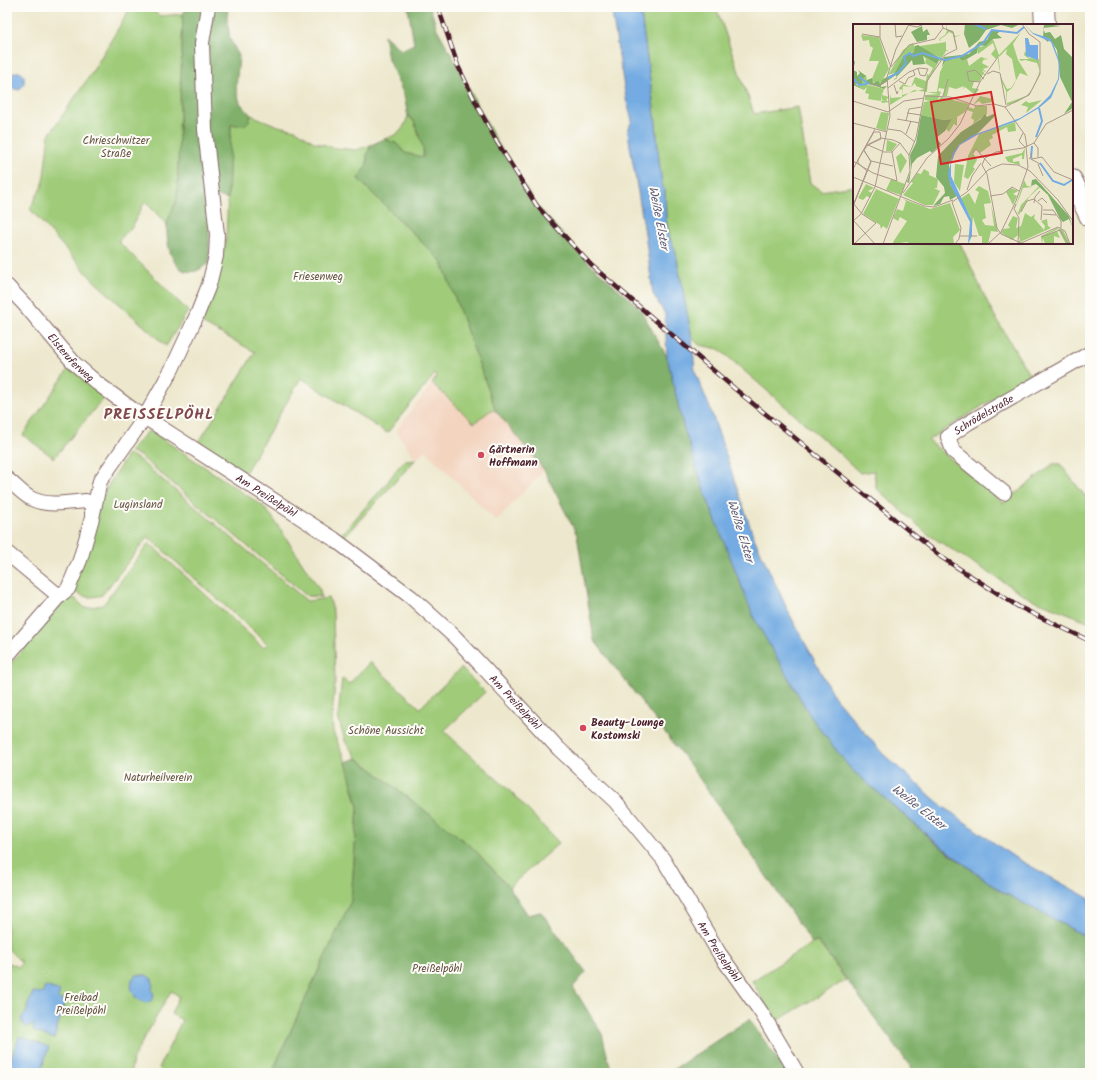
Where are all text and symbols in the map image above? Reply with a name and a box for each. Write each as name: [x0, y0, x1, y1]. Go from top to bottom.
inset map: [853, 24, 1073, 244]
park label: Chrieschwitzer Straße: [83, 132, 151, 163]
water label: Weiße Elster: [643, 185, 675, 254]
park label: Friesenweg: [293, 268, 343, 286]
street label: Elsteruferweg: [42, 329, 98, 387]
street label: Schrödelstraße: [950, 390, 1018, 440]
district label: PREISSELPÖHL: [104, 403, 214, 427]
place label: Gärtnerin Hoffmann: [489, 441, 538, 472]
marker: Gärtnerin Hoffmann: [476, 450, 486, 460]
street label: Am Preißelpöhl: [232, 470, 300, 523]
park label: Luginsland: [114, 496, 163, 514]
water label: Weiße Elster: [722, 498, 760, 567]
street label: Am Preißelpöhl: [484, 671, 545, 735]
place label: Beauty-Lounge Kostomski: [591, 714, 664, 745]
park label: Schöne Aussicht: [348, 722, 425, 740]
marker: Beauty-Lounge Kostomski: [578, 723, 588, 733]
park label: Naturheilverein: [124, 769, 192, 787]
water label: Weiße Elster: [888, 780, 952, 836]
street label: Am Preißelpöhl: [692, 918, 745, 987]
park label: Preißelpöhl: [412, 960, 462, 978]
park label: Freibad Preißelpöhl: [56, 989, 106, 1020]

